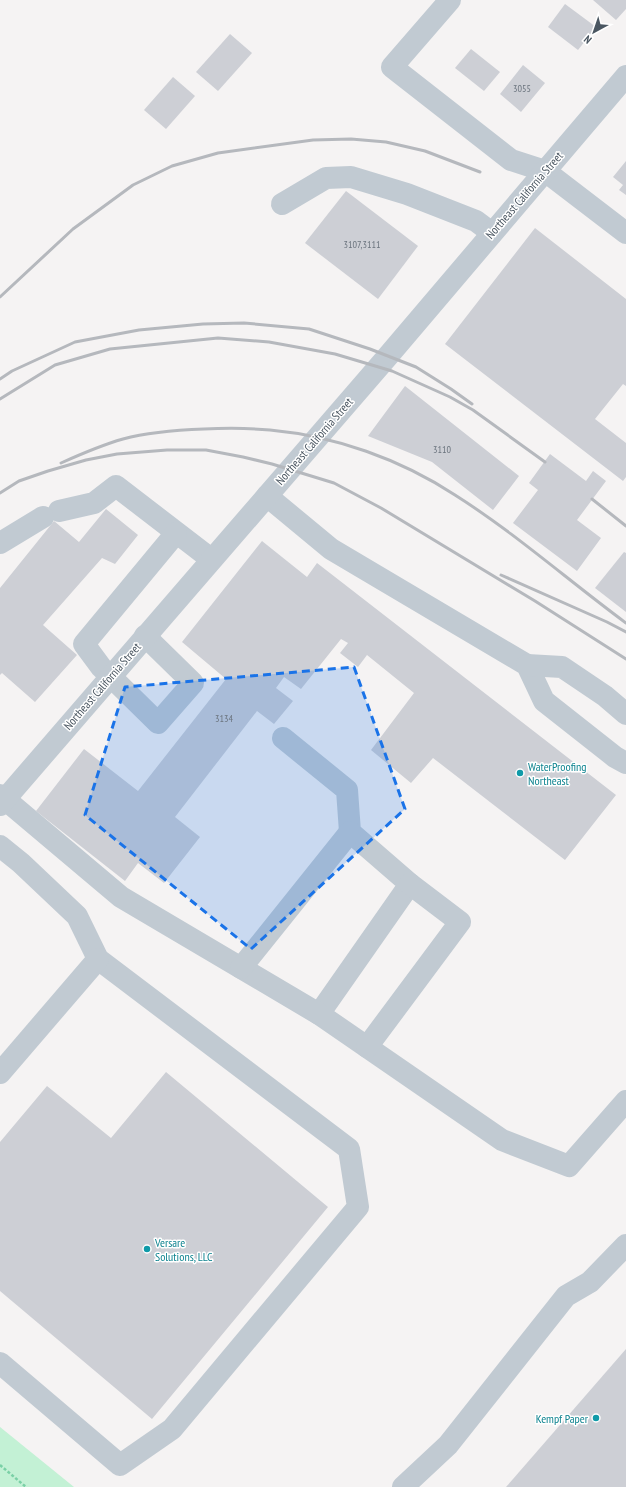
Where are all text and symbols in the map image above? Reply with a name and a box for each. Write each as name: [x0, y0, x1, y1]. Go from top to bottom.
north arrow: [574, 12, 614, 52]
text: N: [581, 32, 594, 47]
house number: 3055: [513, 82, 531, 95]
street label: Northeast California Street: [482, 148, 566, 242]
house number: 3107,3111: [344, 238, 380, 251]
street label: Northeast California Street: [272, 394, 356, 488]
house number: 3110: [433, 443, 452, 456]
street label: Northeast California Street: [60, 639, 144, 733]
house number: 3134: [215, 712, 234, 725]
place label: WaterProofing Northeast: [528, 759, 586, 788]
marker: WaterProofing Northeast: [515, 768, 525, 778]
place label: Versare Solutions, LLC: [154, 1235, 213, 1264]
marker: Versare Solutions, LLC: [142, 1244, 152, 1254]
place label: Kempf Paper: [536, 1411, 589, 1426]
marker: Kempf Paper: [591, 1413, 601, 1423]

